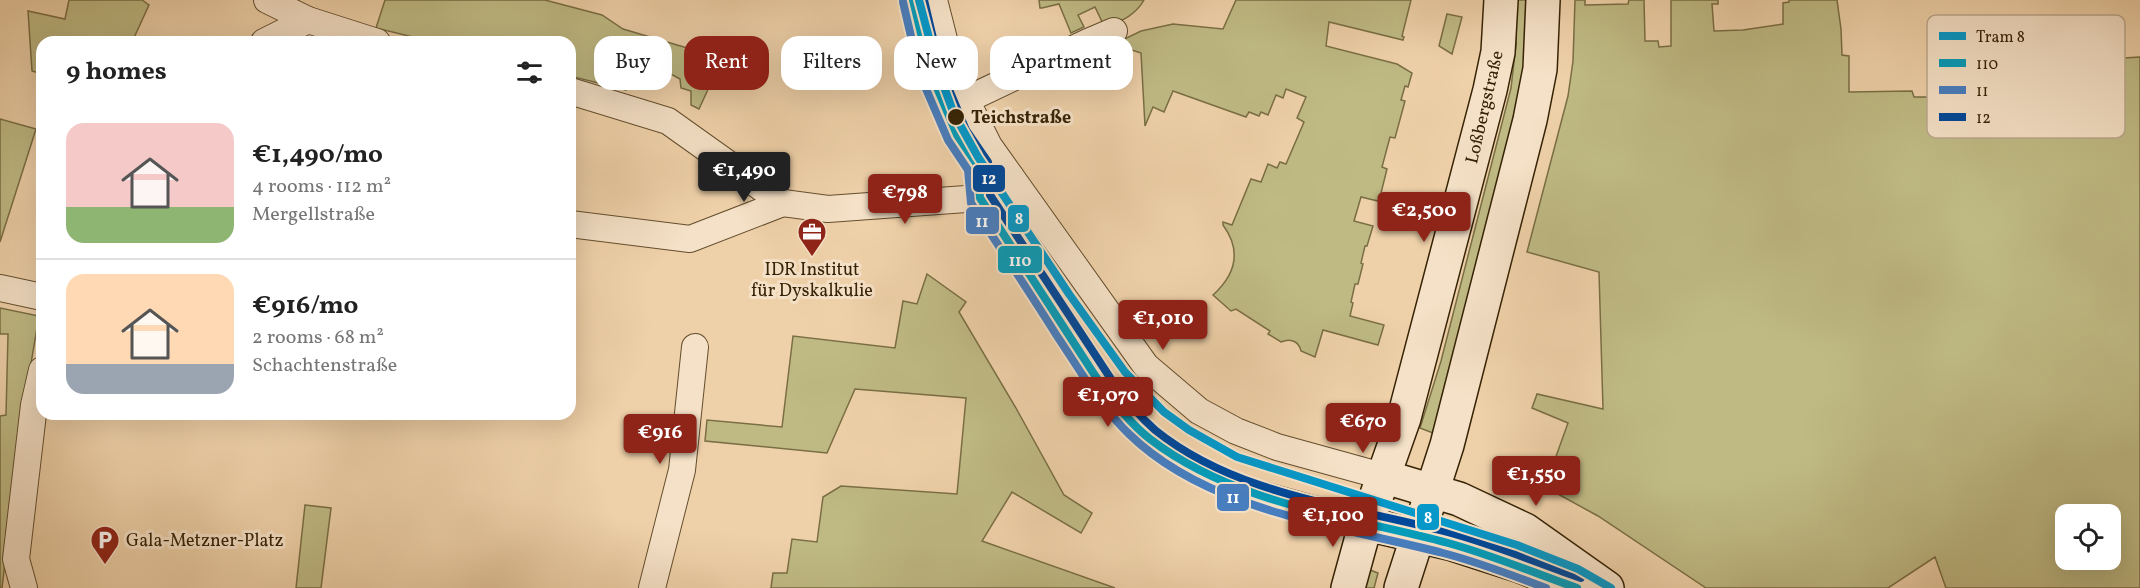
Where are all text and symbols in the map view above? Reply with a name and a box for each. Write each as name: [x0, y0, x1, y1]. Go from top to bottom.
legend: [1927, 15, 2125, 138]
text: Tram 8: [1976, 27, 2025, 49]
chip: Buy: [594, 36, 672, 90]
chip: Rent: [684, 36, 769, 90]
chip: Filters: [781, 36, 882, 90]
chip: New: [894, 36, 978, 90]
chip: Apartment: [990, 36, 1133, 90]
street label: Loßbergstraße: [1460, 48, 1511, 166]
text: 9 homes: [66, 54, 167, 90]
text: 110: [1976, 54, 1998, 76]
icon: filters: [513, 56, 546, 89]
text: 11: [1976, 81, 1988, 103]
place label: Teichstraße: [971, 106, 1071, 131]
marker: Teichstraße: [946, 107, 966, 127]
text: 12: [1976, 108, 1991, 130]
text: €1,490/mo: [252, 137, 383, 173]
icon: home: [114, 147, 186, 219]
pin: €1,490: [695, 152, 793, 203]
text: €1,490: [712, 157, 776, 185]
line badge: 12: [972, 164, 1006, 193]
text: 12: [982, 169, 996, 191]
text: 4 rooms · 112 m²: [252, 173, 391, 201]
pin: €798: [869, 174, 941, 225]
text: €798: [882, 179, 928, 207]
pin: €2,500: [1375, 192, 1473, 243]
text: €2,500: [1392, 197, 1457, 225]
text: Mergellstraße: [252, 201, 375, 229]
line badge: 8: [1007, 204, 1030, 233]
line badge: 11: [965, 206, 1000, 235]
text: 8: [1015, 209, 1023, 231]
text: 11: [976, 212, 988, 234]
office icon: IDR Institut für Dyskalkulie: [796, 216, 828, 258]
line badge: 110: [997, 245, 1043, 274]
text: 110: [1009, 251, 1031, 273]
place label: IDR Institut für Dyskalkulie: [751, 258, 873, 304]
text: €916/mo: [252, 288, 358, 324]
icon: home: [114, 298, 186, 370]
pin: €1,010: [1114, 300, 1212, 351]
text: €1,010: [1132, 305, 1194, 333]
text: 2 rooms · 68 m²: [252, 324, 384, 352]
text: Schachtenstraße: [252, 352, 397, 380]
pin: €1,070: [1059, 377, 1157, 428]
text: €1,070: [1077, 382, 1139, 410]
pin: €670: [1327, 403, 1399, 454]
text: €670: [1340, 408, 1386, 436]
pin: €916: [624, 414, 696, 465]
text: €916: [638, 419, 682, 447]
pin: €1,550: [1487, 456, 1585, 507]
text: €1,550: [1506, 461, 1566, 489]
line badge: 11: [1216, 483, 1250, 512]
text: 11: [1227, 488, 1239, 510]
pin: €1,100: [1284, 497, 1382, 548]
text: €1,100: [1302, 502, 1364, 530]
line badge: 8: [1416, 503, 1440, 531]
map controls: [2055, 504, 2121, 570]
button: locate: [2055, 504, 2121, 570]
text: 8: [1424, 508, 1432, 530]
parking icon: Gala-Metzner-Platz: [89, 524, 121, 566]
place label: Gala-Metzner-Platz: [126, 529, 284, 554]

